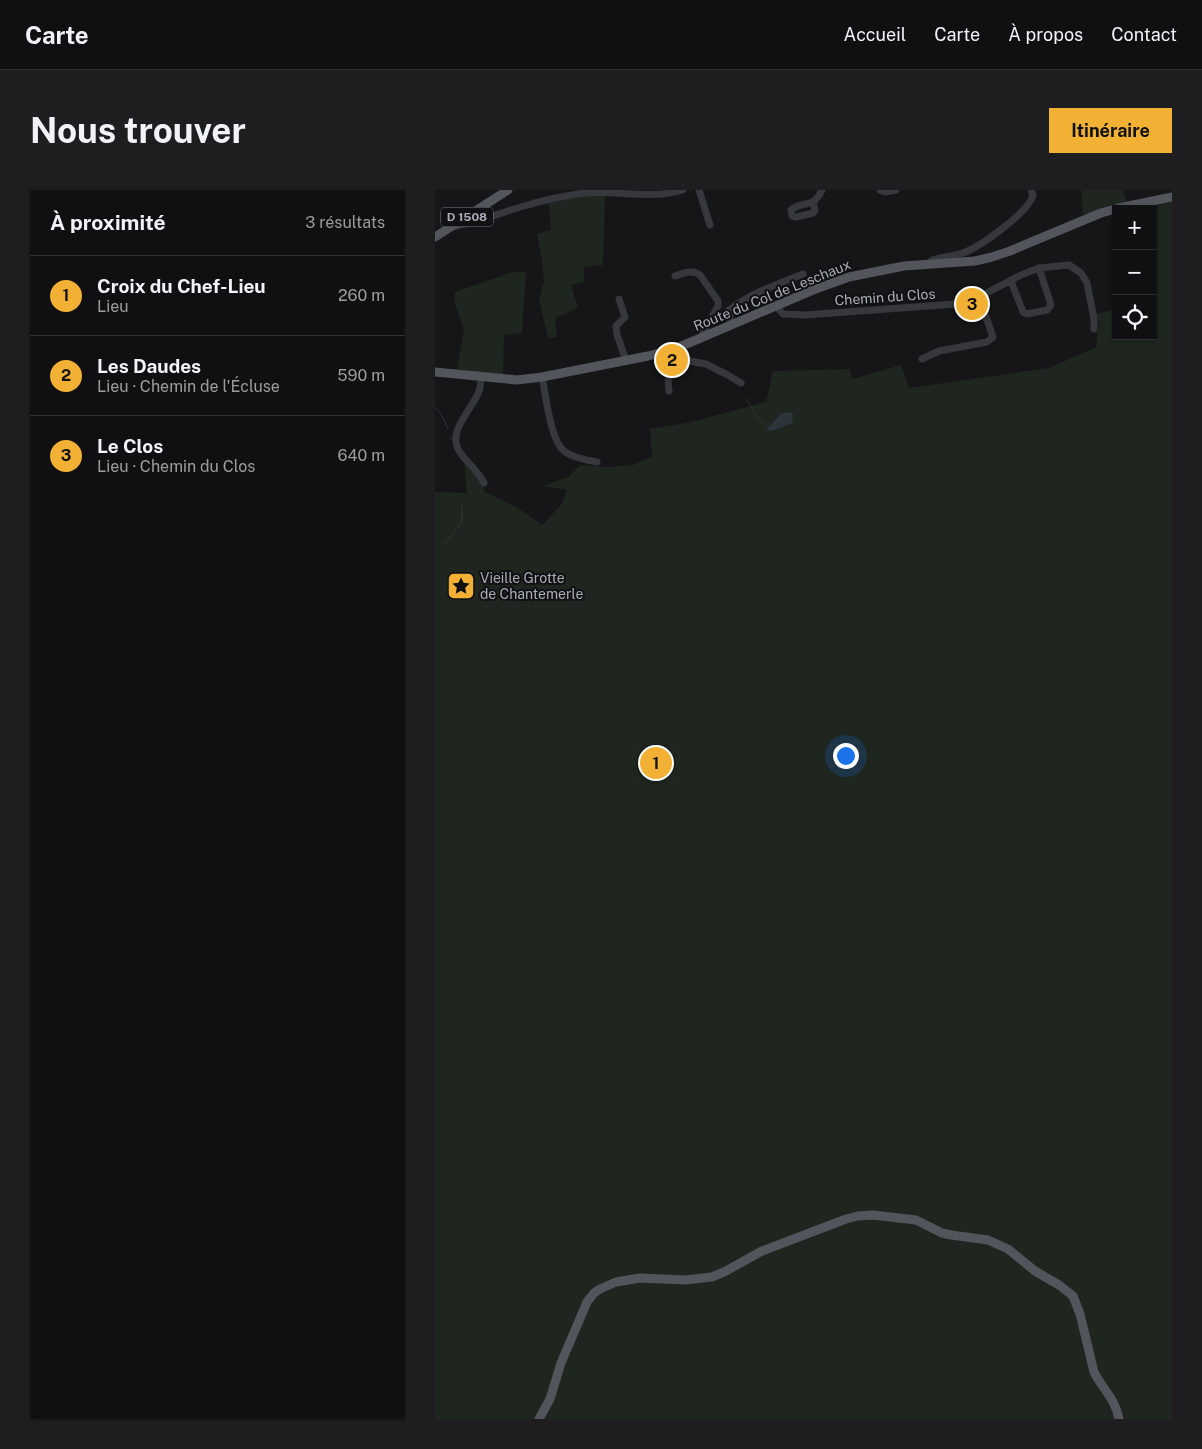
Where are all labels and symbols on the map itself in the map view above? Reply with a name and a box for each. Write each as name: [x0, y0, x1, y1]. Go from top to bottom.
road number: D 1508: [441, 208, 493, 226]
street label: Route du Col de Leschaux: [691, 256, 853, 334]
street label: Chemin du Clos: [834, 285, 936, 309]
pin: 3: [956, 285, 988, 323]
pin: 2: [656, 341, 688, 379]
place label: Vieille Grotte de Chantemerle: [480, 570, 583, 602]
place icon: Vieille Grotte de Chantemerle: [446, 571, 476, 601]
your location: [833, 743, 859, 769]
pin: 1: [640, 744, 672, 782]

